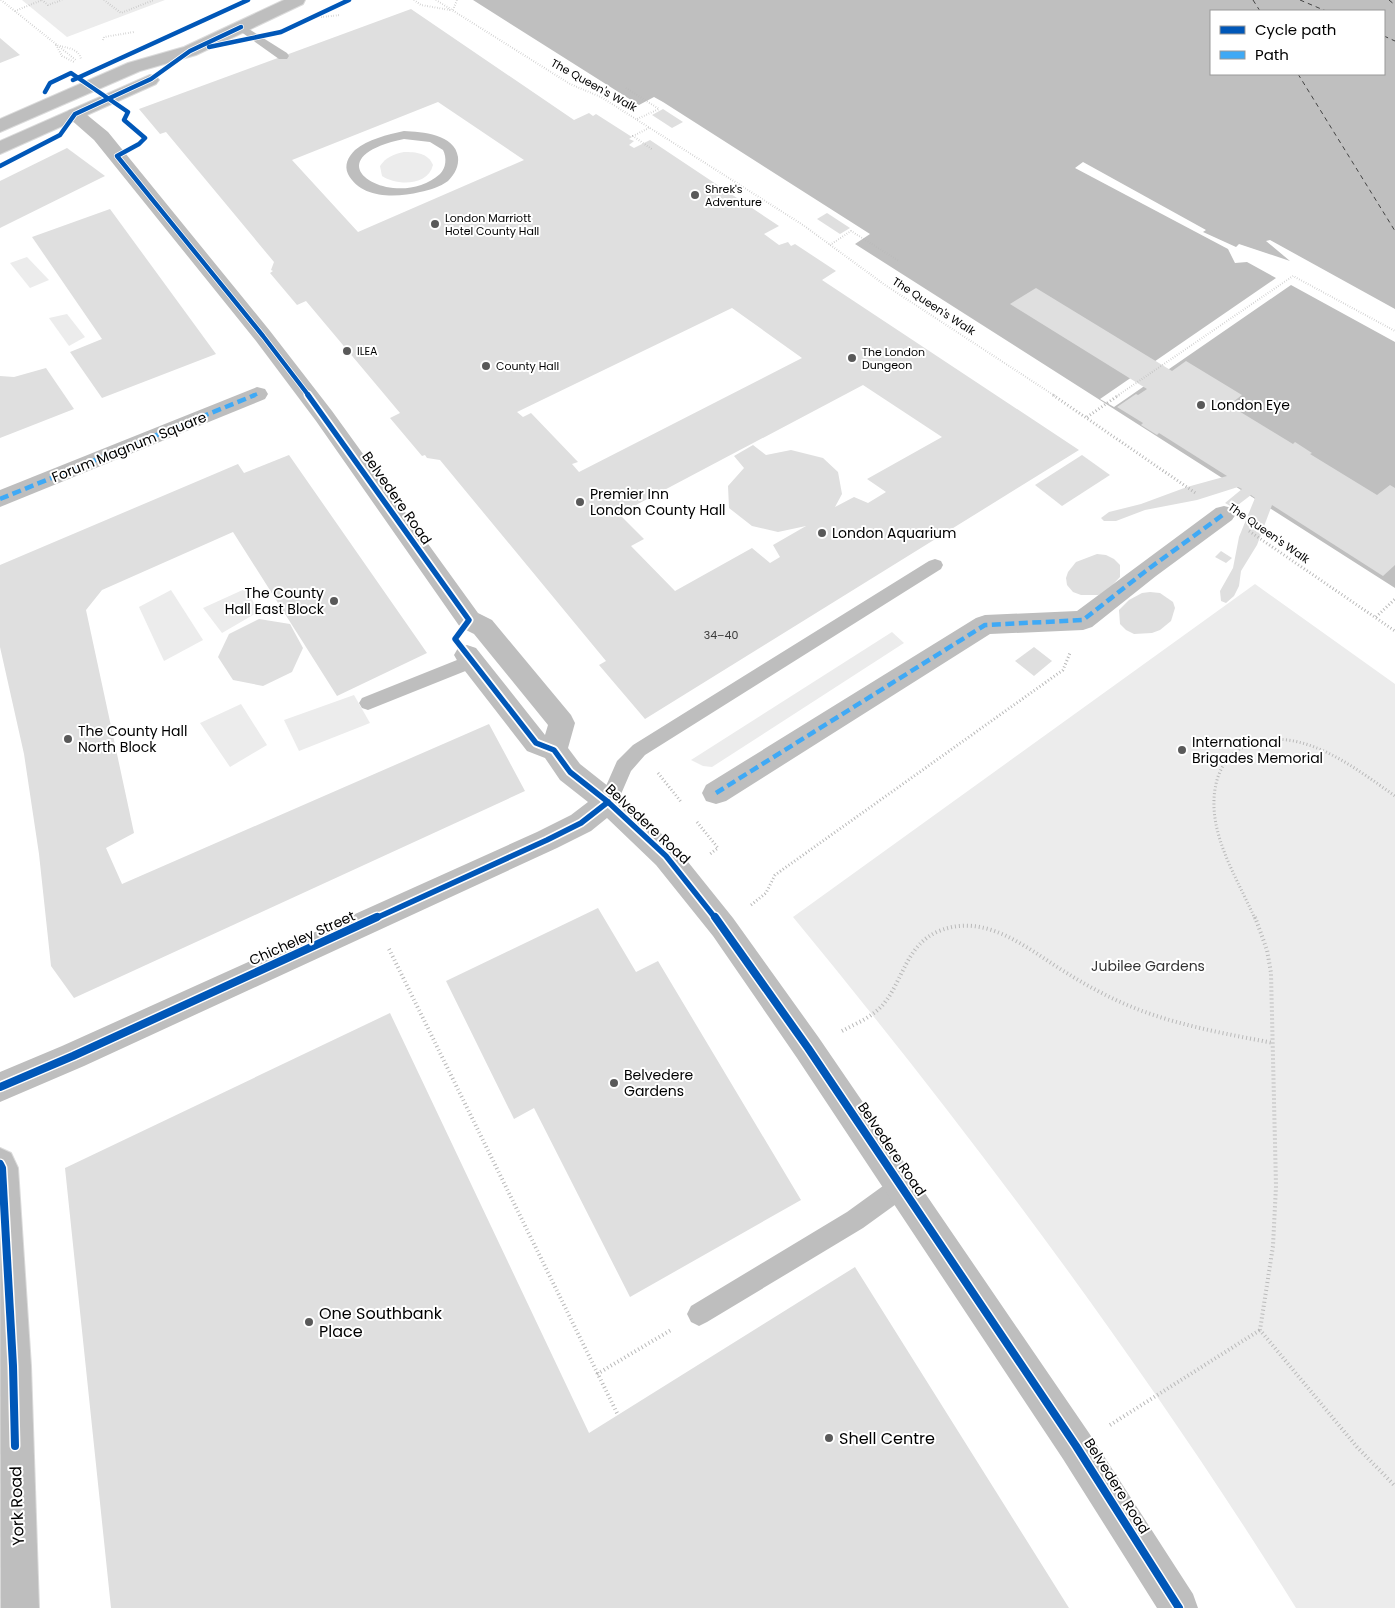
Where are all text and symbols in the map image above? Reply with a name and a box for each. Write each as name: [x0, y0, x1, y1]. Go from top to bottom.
legend: [1210, 10, 1385, 75]
text: Cycle path: [1255, 19, 1336, 40]
text: Path: [1255, 44, 1289, 65]
street label: The Queen's Walk: [548, 55, 640, 115]
place label: Shrek's Adventure: [705, 181, 762, 210]
marker: Shrek's Adventure: [689, 189, 701, 201]
place label: London Marriott Hotel County Hall: [445, 210, 539, 239]
marker: London Marriott Hotel County Hall: [429, 218, 441, 230]
street label: The Queen's Walk: [889, 273, 979, 339]
place label: ILEA: [357, 343, 378, 359]
place label: The London Dungeon: [862, 344, 925, 373]
marker: ILEA: [341, 345, 353, 357]
marker: The London Dungeon: [846, 352, 858, 364]
place label: County Hall: [496, 358, 559, 374]
marker: County Hall: [480, 360, 492, 372]
place label: London Eye: [1211, 395, 1290, 415]
marker: London Eye: [1195, 399, 1207, 411]
street label: Forum Magnum Square: [49, 407, 210, 487]
street label: Belvedere Road: [357, 447, 437, 549]
place label: Premier Inn London County Hall: [590, 484, 726, 520]
marker: Premier Inn London County Hall: [574, 496, 586, 508]
street label: The Queen's Walk: [1225, 499, 1313, 567]
place label: London Aquarium: [832, 523, 956, 543]
marker: London Aquarium: [816, 527, 828, 539]
place label: The County Hall East Block: [225, 583, 325, 619]
marker: The County Hall East Block: [328, 595, 340, 607]
house number: 34–40: [704, 627, 738, 643]
place label: The County Hall North Block: [78, 721, 187, 757]
place label: International Brigades Memorial: [1192, 732, 1323, 768]
marker: The County Hall North Block: [62, 733, 74, 745]
marker: International Brigades Memorial: [1176, 744, 1188, 756]
street label: Belvedere Road: [601, 779, 695, 869]
street label: Chicheley Street: [246, 906, 358, 970]
park label: Jubilee Gardens: [1091, 956, 1205, 976]
place label: Belvedere Gardens: [624, 1065, 694, 1101]
marker: Belvedere Gardens: [608, 1077, 620, 1089]
street label: Belvedere Road: [853, 1098, 931, 1200]
place label: One Southbank Place: [319, 1302, 443, 1343]
marker: One Southbank Place: [303, 1316, 315, 1328]
place label: Shell Centre: [839, 1427, 935, 1450]
marker: Shell Centre: [823, 1432, 835, 1444]
street label: Belvedere Road: [1080, 1434, 1154, 1538]
street label: York Road: [4, 1466, 30, 1546]

